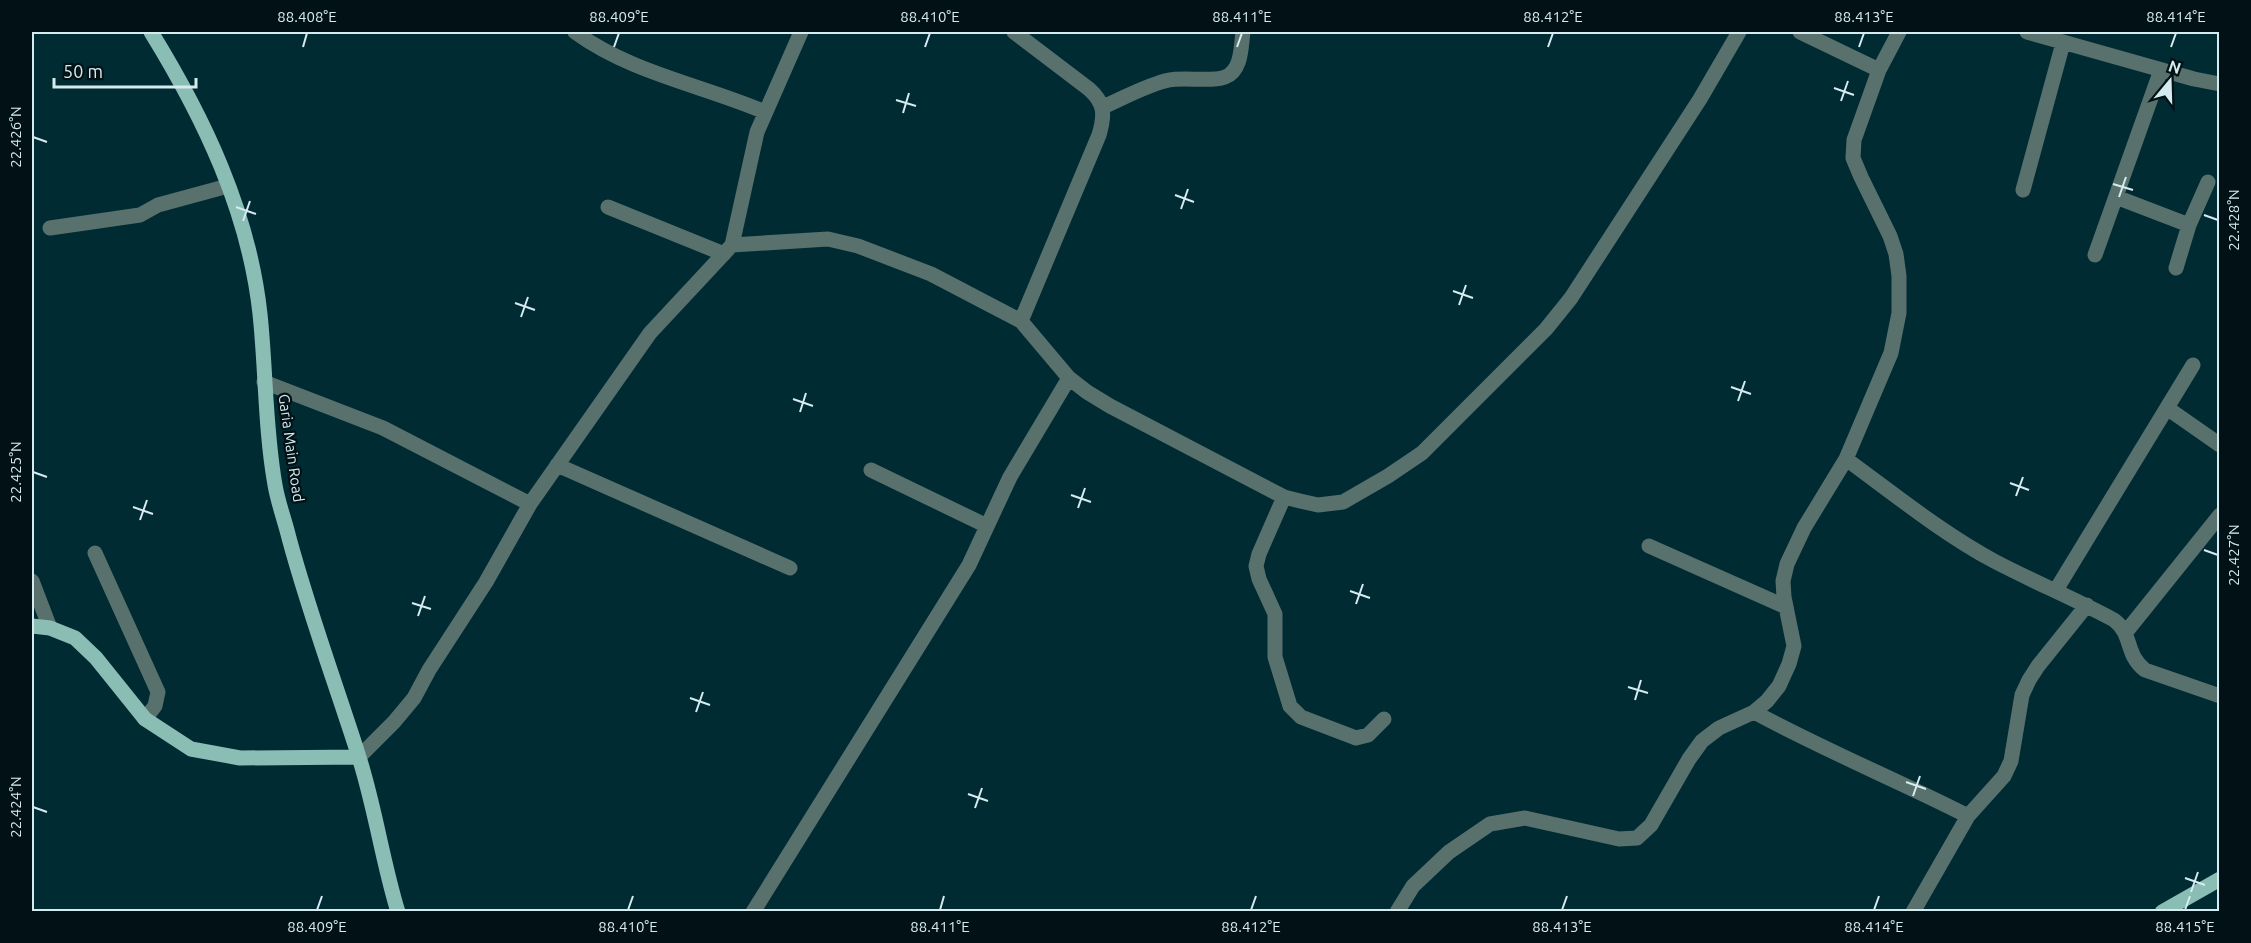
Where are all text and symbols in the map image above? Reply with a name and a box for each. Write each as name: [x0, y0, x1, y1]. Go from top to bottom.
text: 88.408°E: [277, 8, 337, 25]
text: 88.409°E: [589, 8, 649, 25]
text: 88.410°E: [900, 8, 960, 25]
text: 88.411°E: [1212, 8, 1272, 25]
text: 88.412°E: [1523, 8, 1583, 25]
text: 88.413°E: [1834, 8, 1894, 25]
text: 88.414°E: [2146, 8, 2206, 25]
scale bar: [54, 51, 196, 89]
north arrow: [2140, 51, 2200, 111]
text: N: [2166, 56, 2183, 77]
text: 50 m: [63, 61, 103, 81]
text: 22.426°N: [7, 106, 24, 168]
text: 22.428°N: [2225, 189, 2242, 251]
street label: Garia Main Road: [275, 393, 308, 503]
text: 22.425°N: [7, 441, 24, 503]
text: 22.427°N: [2225, 524, 2242, 586]
text: 22.424°N: [7, 776, 24, 838]
text: 88.409°E: [287, 918, 347, 935]
text: 88.410°E: [598, 918, 658, 935]
text: 88.411°E: [910, 918, 970, 935]
text: 88.412°E: [1221, 918, 1281, 935]
text: 88.413°E: [1532, 918, 1592, 935]
text: 88.414°E: [1844, 918, 1904, 935]
text: 88.415°E: [2155, 918, 2215, 935]

